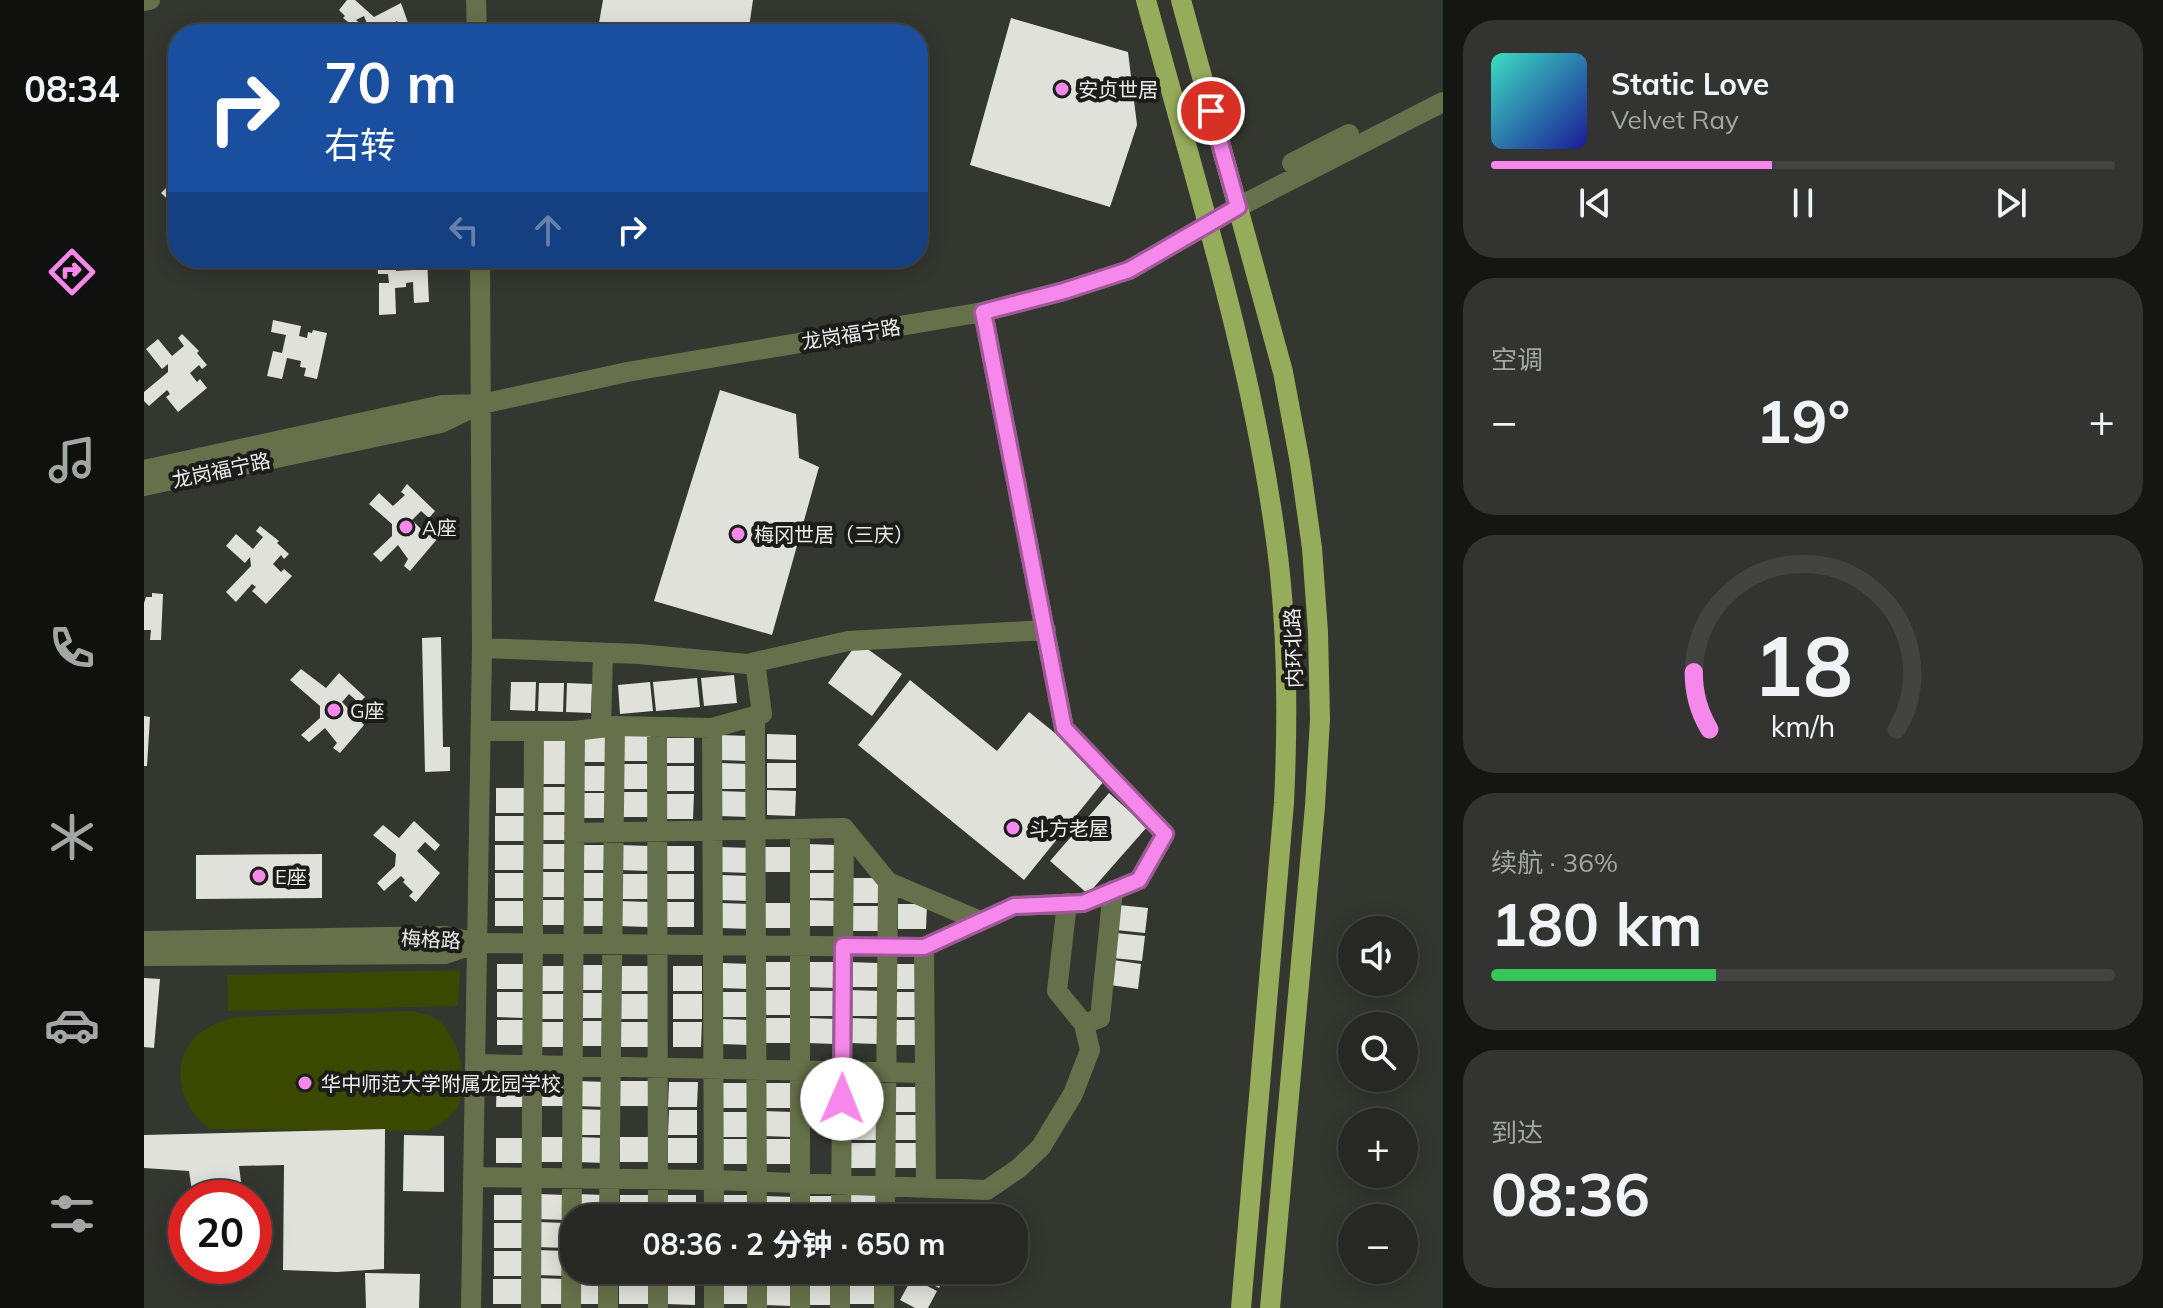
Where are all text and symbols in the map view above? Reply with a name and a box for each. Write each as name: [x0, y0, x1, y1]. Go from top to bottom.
text: 70 m: [324, 47, 457, 117]
icon: right: [192, 56, 296, 160]
text: Static Love: [1611, 65, 1769, 103]
text: 08:34: [24, 66, 120, 111]
place label: 安贞世居: [1078, 77, 1158, 102]
pin: [1177, 77, 1245, 145]
marker: 安贞世居: [1053, 80, 1071, 98]
icon: arrive: [1189, 89, 1233, 133]
text: Velvet Ray: [1611, 103, 1739, 136]
text: 右转: [324, 122, 396, 167]
icon: previous: [1573, 181, 1617, 225]
icon: pause: [1781, 181, 1825, 225]
icon: next: [1989, 181, 2033, 225]
icon: left: [442, 208, 486, 252]
icon: ahead: [526, 208, 570, 252]
icon: right: [610, 208, 654, 252]
icon: directions: [44, 244, 100, 300]
street label: 龙岗福宁路: [800, 314, 902, 354]
text: 空调: [1491, 343, 1543, 376]
text: 19°: [1756, 383, 1850, 458]
text: −: [1491, 393, 1517, 448]
text: +: [2089, 393, 2115, 448]
icon: music: [44, 432, 100, 488]
street label: 龙岗福宁路: [169, 447, 273, 493]
place label: A座: [422, 515, 457, 540]
marker: A座: [397, 518, 415, 536]
place label: 梅冈世居（三庆）: [754, 522, 914, 547]
marker: 梅冈世居（三庆）: [729, 525, 747, 543]
street label: 内环北路: [1279, 608, 1307, 688]
text: 18: [1753, 612, 1853, 717]
icon: phone: [44, 620, 100, 676]
place label: G座: [350, 698, 385, 723]
marker: G座: [325, 701, 343, 719]
text: km/h: [1771, 708, 1835, 744]
icon: climate: [44, 809, 100, 865]
place label: 斗方老屋: [1029, 816, 1109, 841]
marker: 斗方老屋: [1004, 819, 1022, 837]
text: 续航 · 36%: [1491, 846, 1618, 879]
place label: E座: [275, 864, 307, 889]
marker: E座: [250, 867, 268, 885]
text: 180 km: [1491, 886, 1703, 961]
map controls: [1338, 916, 1418, 1284]
button: sound: [1338, 916, 1418, 996]
street label: 梅格路: [400, 925, 462, 953]
icon: car: [44, 997, 100, 1053]
button: search: [1338, 1012, 1418, 1092]
position arrow: [800, 1057, 884, 1141]
place label: 华中师范大学附属龙园学校: [321, 1071, 561, 1096]
marker: 华中师范大学附属龙园学校: [296, 1074, 314, 1092]
button: +: [1338, 1108, 1418, 1188]
text: 到达: [1491, 1116, 1543, 1149]
text: 08:36: [1491, 1156, 1650, 1231]
speed limit sign: 20: [168, 1180, 272, 1284]
icon: filters: [44, 1186, 100, 1242]
button: −: [1338, 1204, 1418, 1284]
text: 08:36 · 2 分钟 · 650 m: [643, 1225, 945, 1263]

